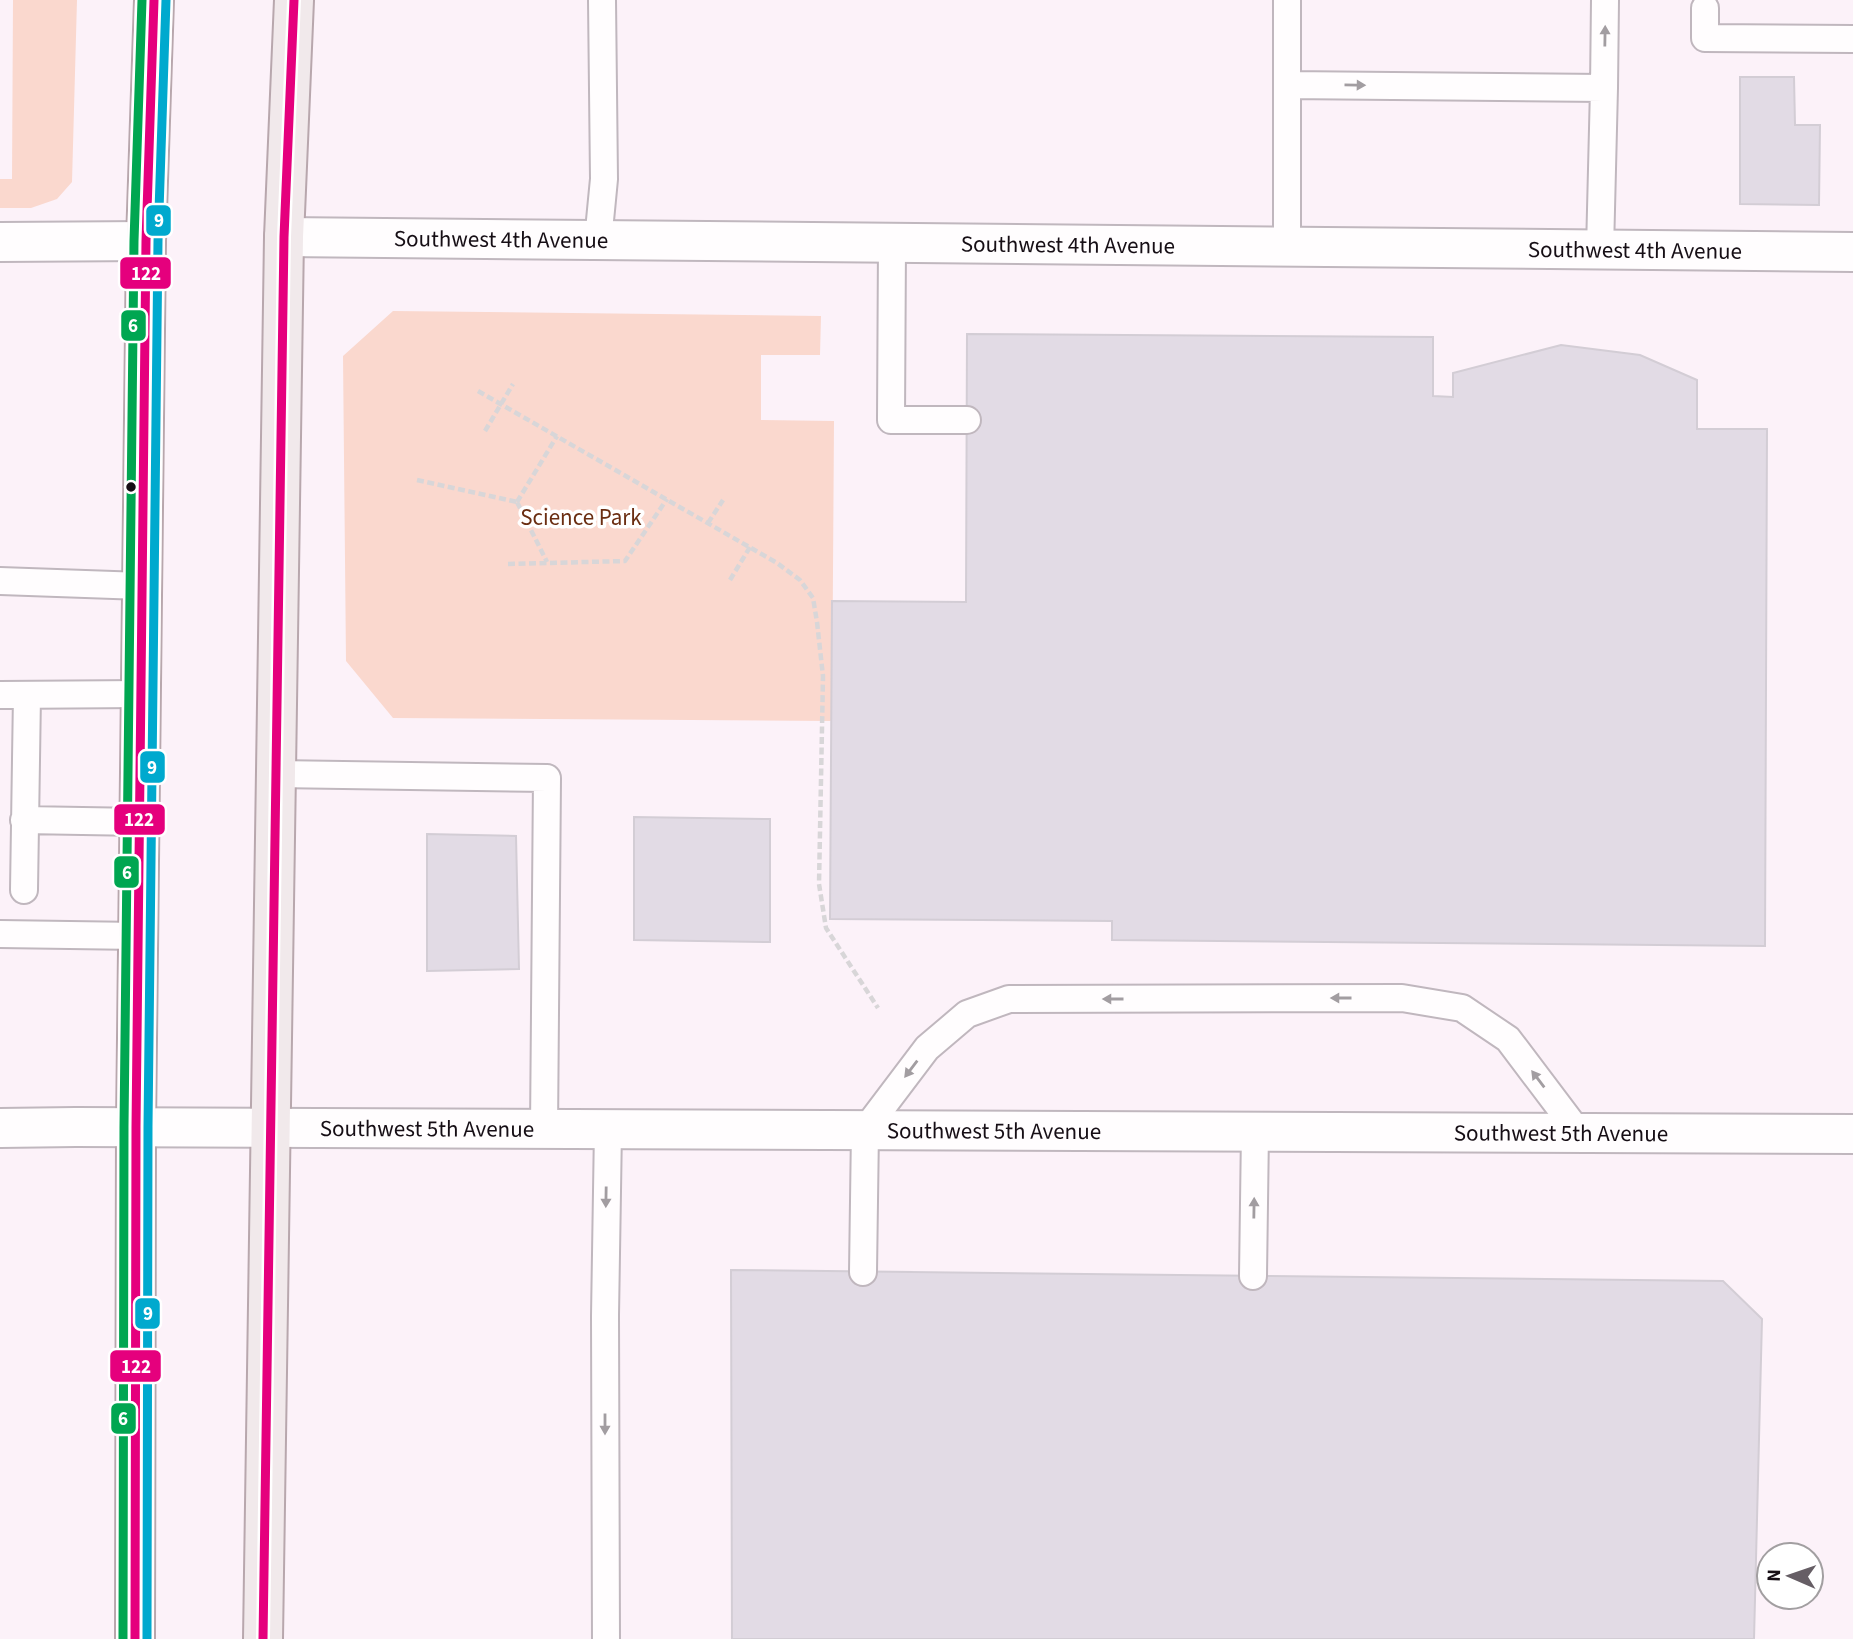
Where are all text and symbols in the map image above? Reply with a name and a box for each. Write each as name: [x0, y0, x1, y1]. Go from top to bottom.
one-way arrow: [1599, 25, 1610, 47]
one-way arrow: [1344, 80, 1366, 91]
line badge: 9: [145, 204, 172, 237]
text: 9: [154, 208, 164, 235]
street label: Southwest 4th Avenue: [394, 222, 608, 257]
street label: Southwest 4th Avenue: [961, 227, 1175, 263]
street label: Southwest 4th Avenue: [1528, 233, 1742, 268]
line badge: 122: [119, 256, 172, 290]
text: 122: [131, 261, 161, 288]
line badge: 6: [120, 309, 147, 342]
text: 6: [128, 313, 138, 340]
unlabelled marker: [124, 480, 138, 494]
park label: Science Park: [520, 501, 642, 534]
line badge: 9: [139, 750, 166, 784]
text: 9: [147, 755, 157, 782]
line badge: 122: [113, 803, 166, 836]
text: 122: [124, 807, 154, 834]
line badge: 6: [113, 855, 140, 889]
text: 6: [122, 860, 132, 887]
one-way arrow: [1329, 992, 1351, 1004]
one-way arrow: [1102, 993, 1124, 1005]
one-way arrow: [905, 1060, 919, 1078]
one-way arrow: [1532, 1070, 1546, 1088]
street label: Southwest 5th Avenue: [320, 1112, 534, 1146]
street label: Southwest 5th Avenue: [887, 1114, 1101, 1148]
street label: Southwest 5th Avenue: [1454, 1116, 1668, 1150]
one-way arrow: [600, 1186, 612, 1208]
one-way arrow: [1248, 1196, 1259, 1218]
line badge: 9: [134, 1297, 161, 1330]
text: 9: [143, 1301, 153, 1328]
line badge: 122: [109, 1349, 162, 1383]
text: 122: [121, 1354, 151, 1381]
line badge: 6: [110, 1402, 137, 1435]
text: 6: [118, 1406, 128, 1433]
one-way arrow: [599, 1414, 611, 1436]
north arrow: [1755, 1541, 1825, 1611]
text: N: [1761, 1569, 1788, 1582]

